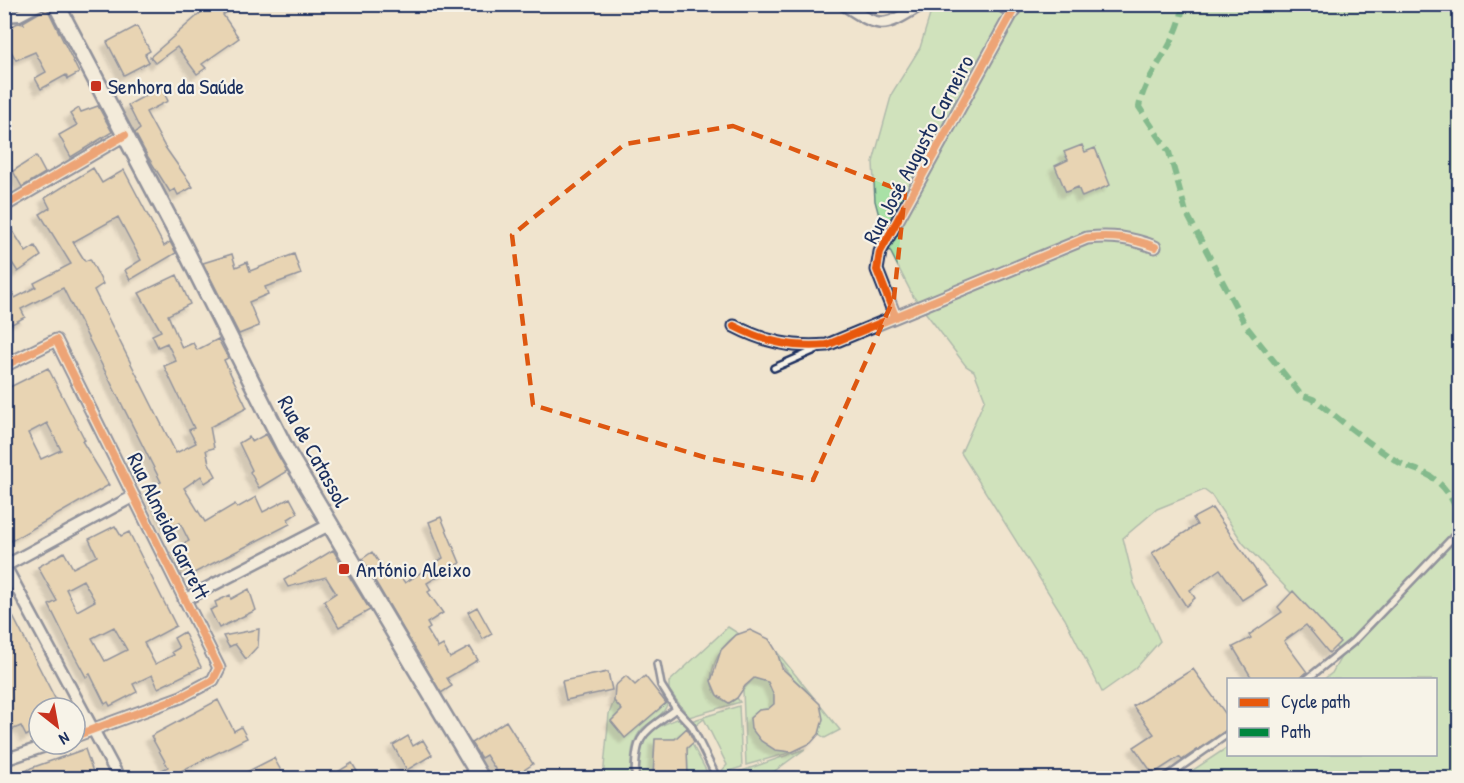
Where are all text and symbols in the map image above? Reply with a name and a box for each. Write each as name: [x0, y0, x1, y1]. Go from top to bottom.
street label: Rua José Augusto Carneiro: [855, 49, 981, 249]
place label: Senhora da Saúde: [108, 71, 244, 101]
marker: Senhora da Saúde: [89, 79, 103, 93]
street label: Rua de Catassol: [271, 390, 357, 512]
street label: Rua Almeida Garrett: [120, 448, 218, 605]
place label: António Aleixo: [356, 554, 471, 584]
marker: António Aleixo: [337, 562, 351, 576]
legend: [1227, 678, 1437, 756]
text: Cycle path: [1281, 689, 1351, 714]
north arrow: [27, 696, 87, 756]
text: Path: [1281, 719, 1311, 744]
text: N: [55, 727, 74, 751]

